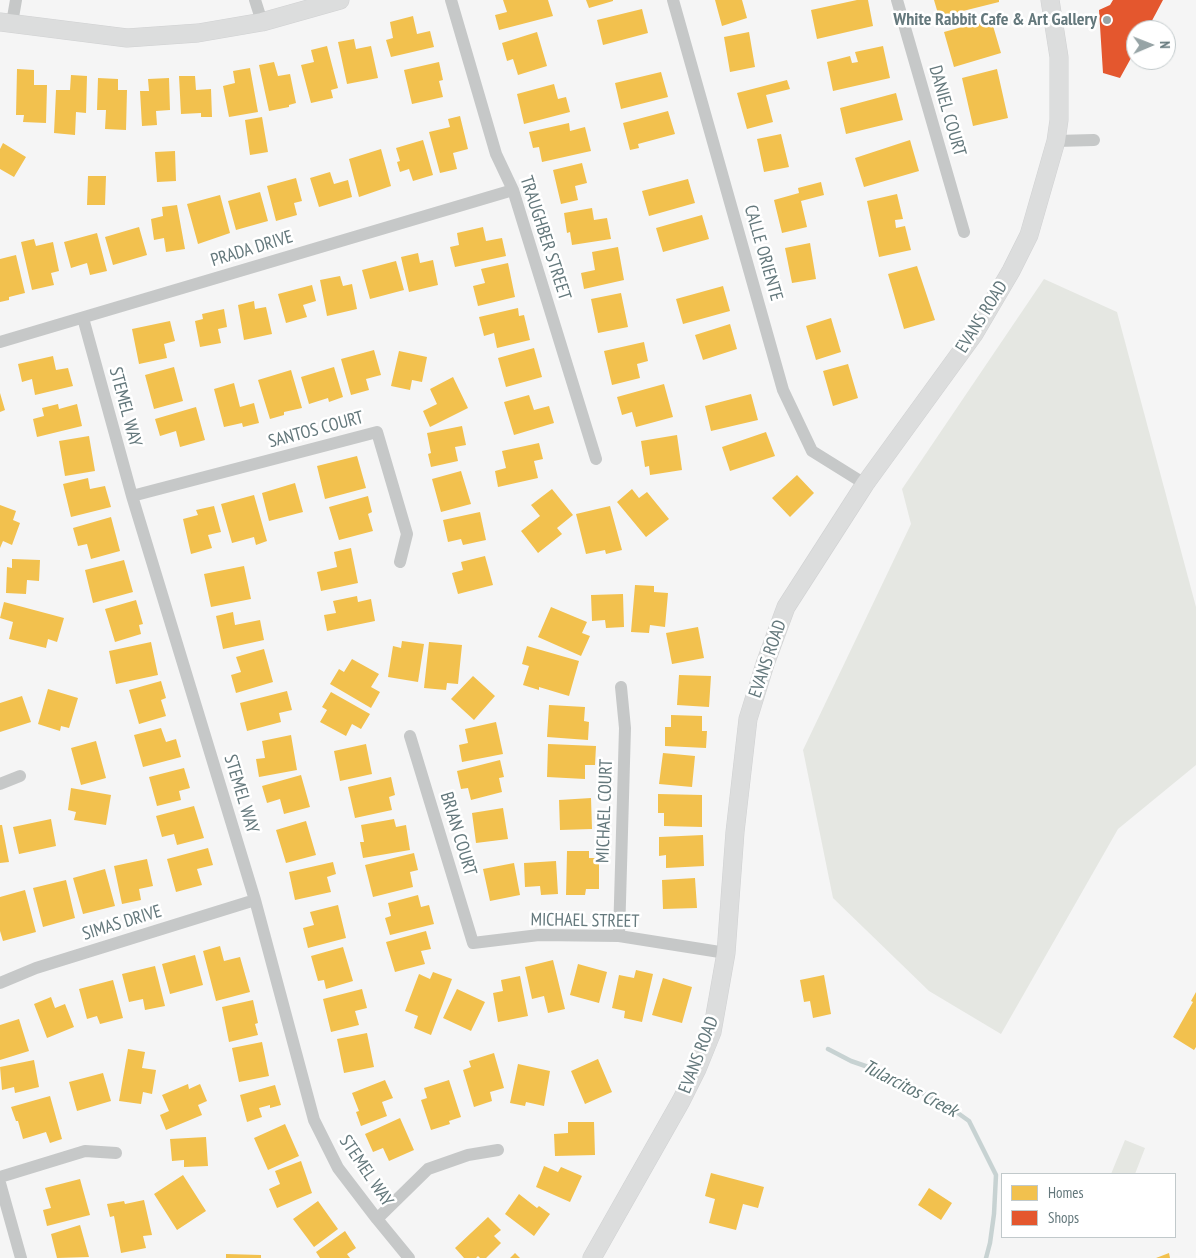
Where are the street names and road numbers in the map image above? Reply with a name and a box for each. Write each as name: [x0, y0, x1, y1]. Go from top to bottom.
street label: DANIEL COURT: [924, 63, 970, 159]
street label: TRAUGHBER STREET: [515, 173, 575, 303]
street label: CALLE ORIENTE: [739, 203, 787, 303]
street label: PRADA DRIVE: [208, 226, 296, 272]
street label: EVANS ROAD: [951, 277, 1013, 357]
street label: STEMEL WAY: [104, 365, 146, 449]
street label: SANTOS COURT: [266, 407, 366, 453]
street label: EVANS ROAD: [745, 617, 791, 701]
street label: STEMEL WAY: [219, 752, 263, 836]
street label: MICHAEL COURT: [592, 759, 618, 863]
street label: BRIAN COURT: [435, 790, 481, 878]
street label: SIMAS DRIVE: [80, 901, 164, 945]
street label: MICHAEL STREET: [530, 909, 640, 933]
street label: EVANS ROAD: [674, 1013, 724, 1097]
street label: STEMEL WAY: [334, 1131, 398, 1211]

